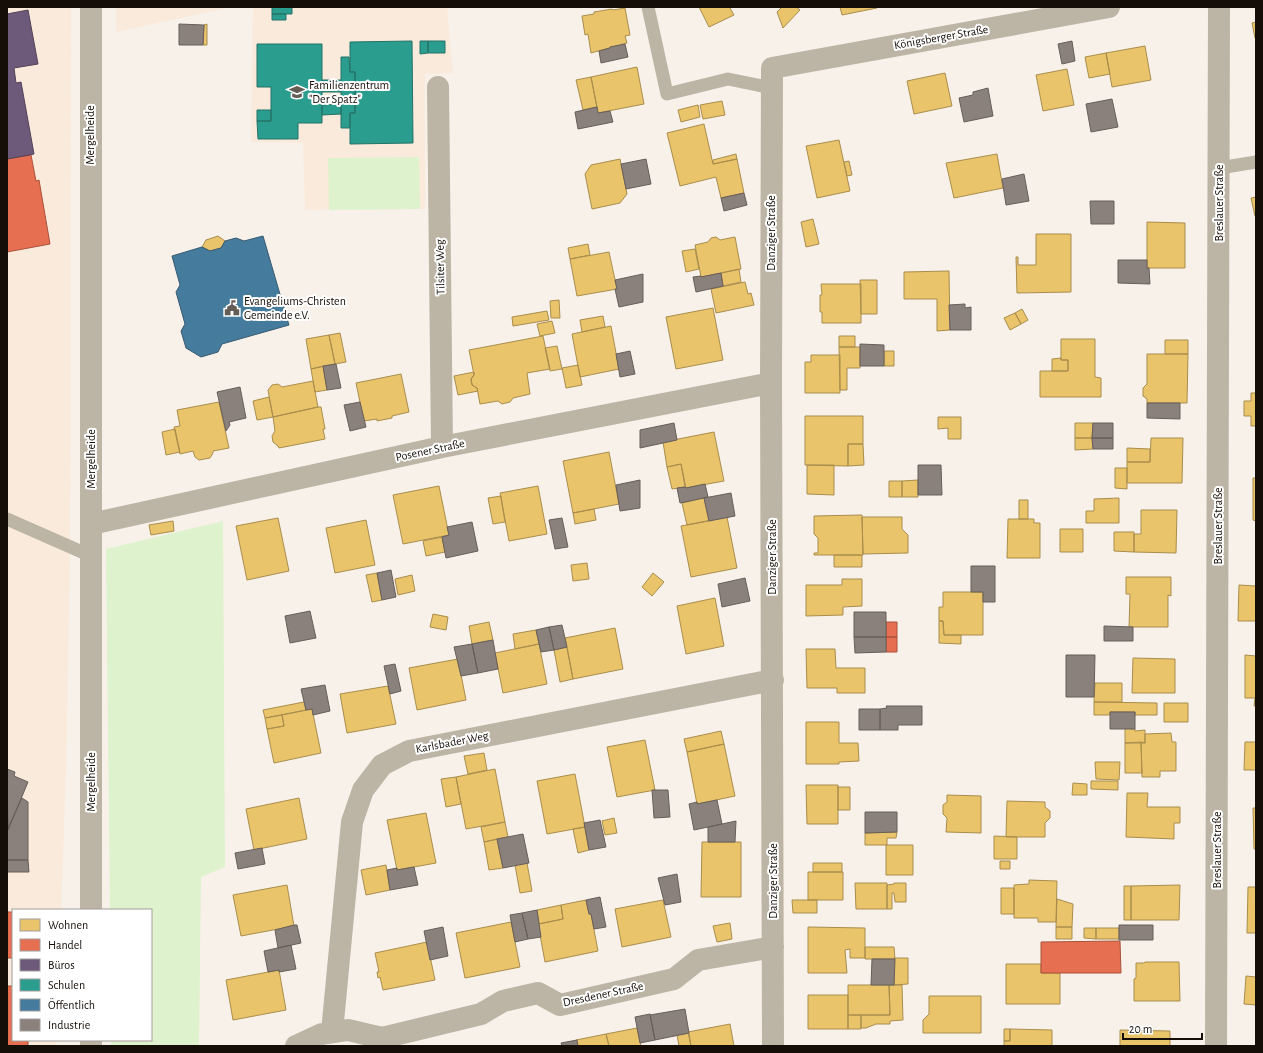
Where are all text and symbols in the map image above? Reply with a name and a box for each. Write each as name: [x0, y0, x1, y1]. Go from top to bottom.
street label: Königsberger Straße: [893, 23, 989, 51]
place label: Familienzentrum "Der Spatz": [309, 79, 389, 105]
school or university icon: Familienzentrum "Der Spatz": [288, 83, 306, 101]
street label: Mergelheide: [84, 105, 96, 165]
street label: Breslauer Straße: [1213, 164, 1225, 242]
street label: Danziger Straße: [765, 195, 777, 271]
street label: Tilsiter Weg: [434, 239, 446, 295]
place label: Evangeliums-Christen Gemeinde e.V.: [244, 295, 346, 321]
public building icon: Evangeliums-Christen Gemeinde e.V.: [223, 299, 241, 317]
street label: Mergelheide: [85, 429, 97, 489]
street label: Posener Straße: [394, 437, 466, 463]
street label: Breslauer Straße: [1212, 487, 1224, 565]
street label: Danziger Straße: [766, 519, 778, 595]
street label: Karlsbader Weg: [415, 729, 490, 755]
street label: Mergelheide: [85, 752, 97, 812]
street label: Breslauer Straße: [1211, 811, 1223, 889]
street label: Danziger Straße: [767, 843, 779, 919]
legend: [12, 909, 152, 1041]
text: Wohnen: [48, 919, 88, 931]
text: Handel: [48, 939, 82, 951]
text: Büros: [48, 959, 75, 971]
text: Schulen: [48, 979, 85, 991]
street label: Dresdener Straße: [562, 980, 644, 1008]
text: Öffentlich: [48, 998, 95, 1011]
scale bar: [1123, 1015, 1202, 1041]
text: Industrie: [48, 1019, 90, 1031]
text: 20 m: [1129, 1023, 1152, 1035]

